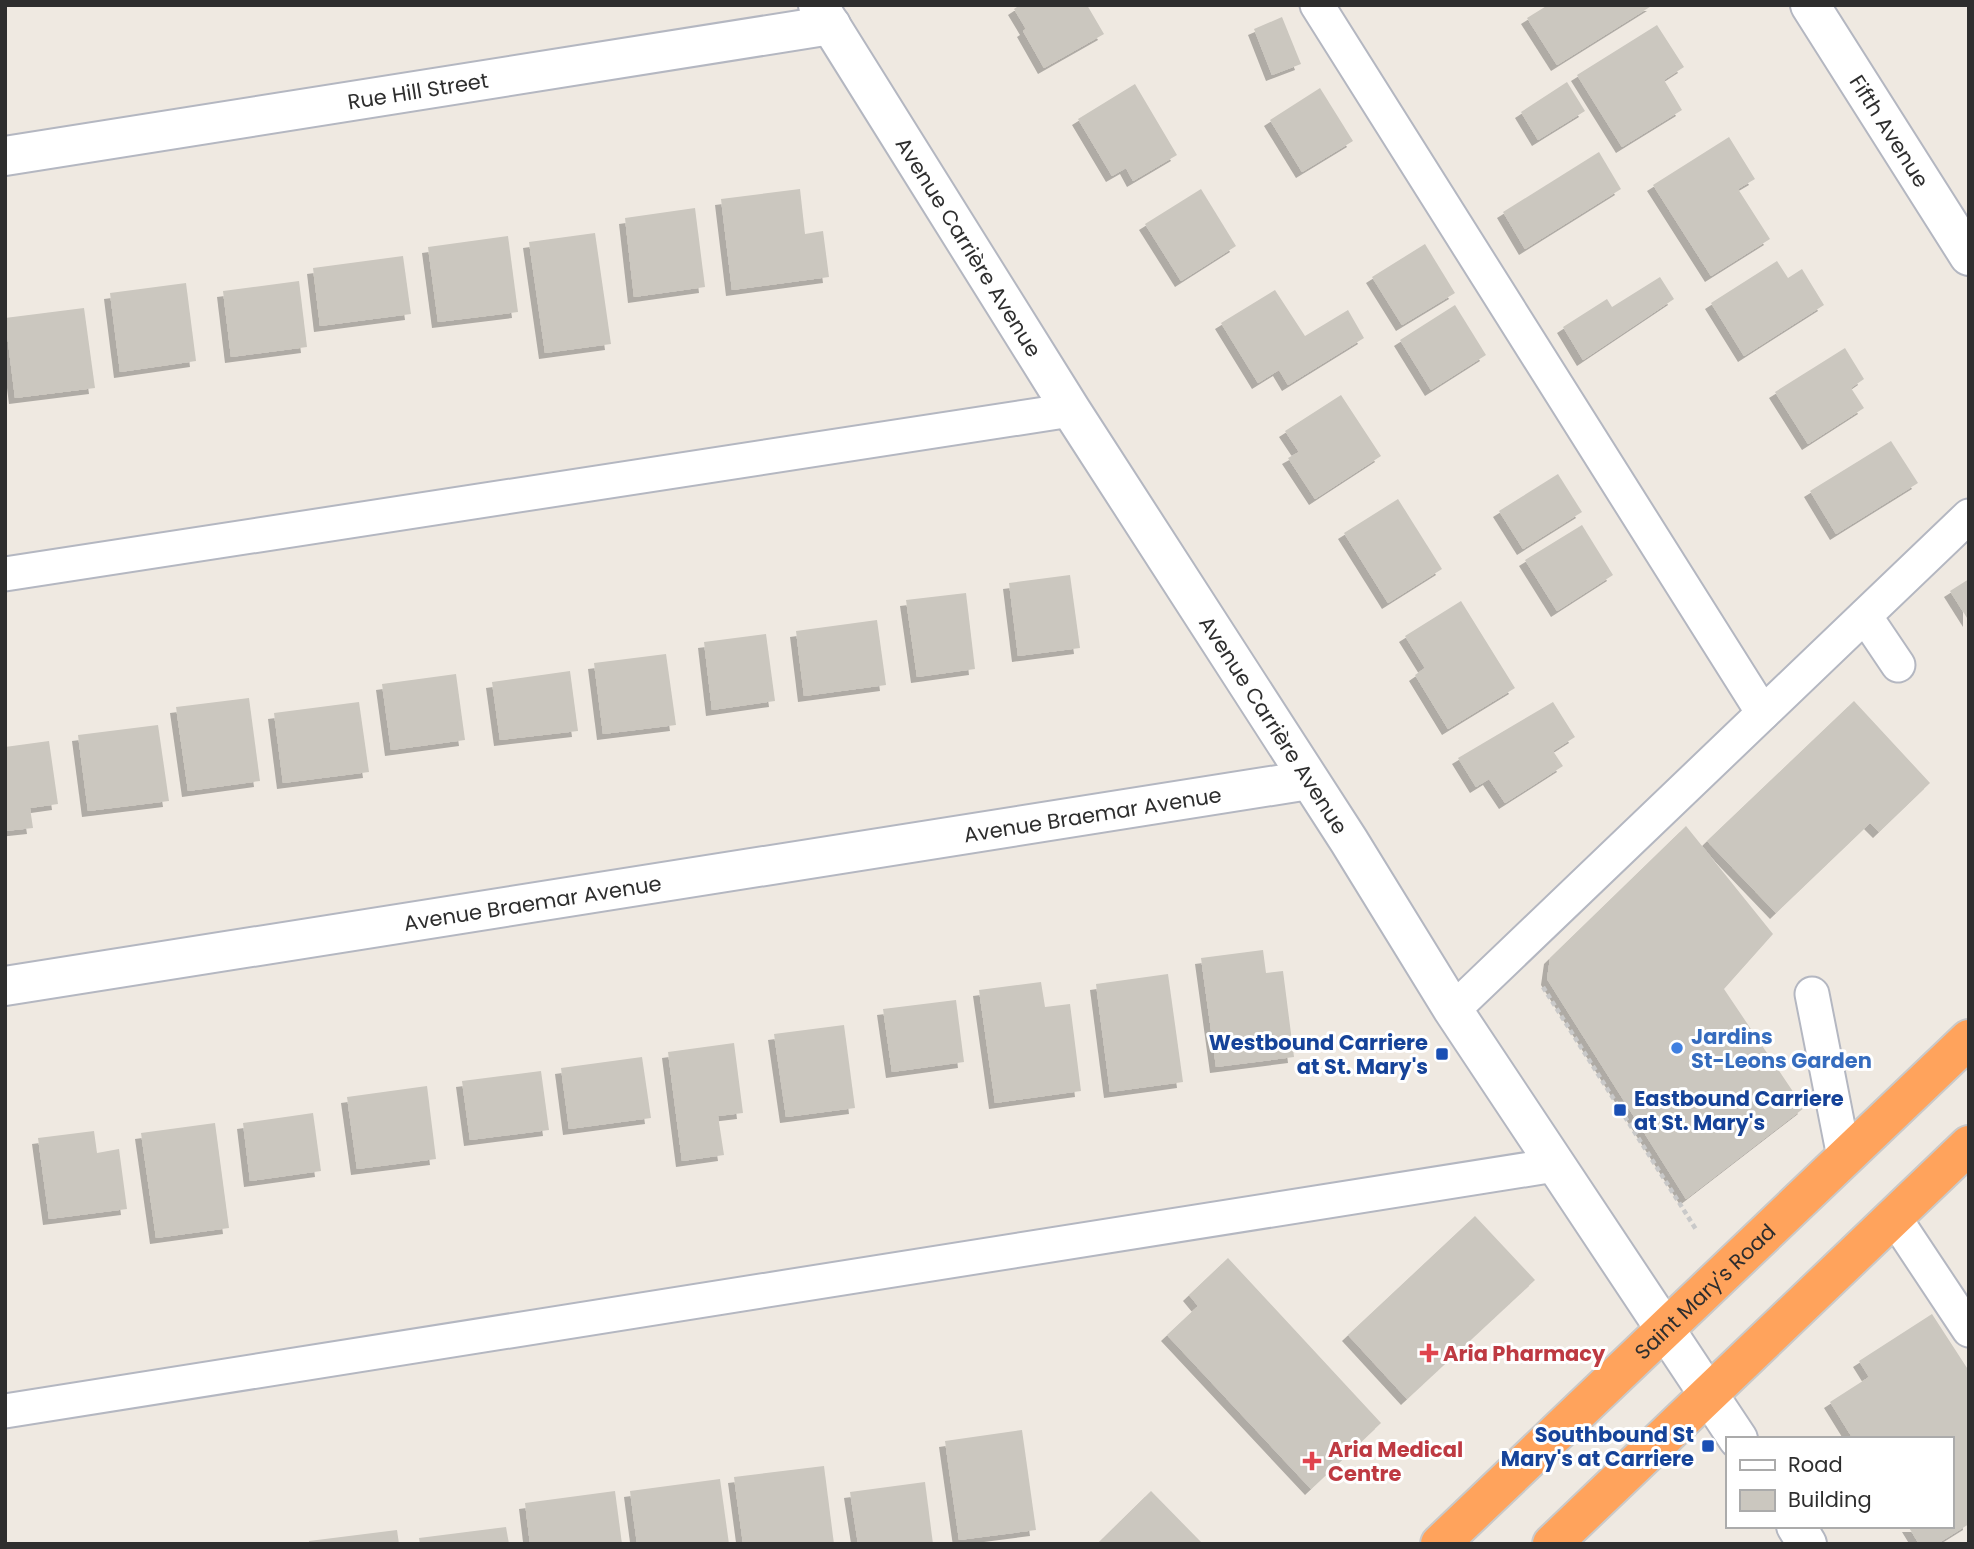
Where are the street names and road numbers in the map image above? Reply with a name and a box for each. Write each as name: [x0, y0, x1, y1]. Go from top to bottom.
street label: Rue Hill Street: [345, 65, 490, 116]
street label: Fifth Avenue: [1843, 69, 1936, 193]
street label: Avenue Carrière Avenue: [889, 131, 1049, 362]
street label: Avenue Carrière Avenue: [1193, 610, 1355, 839]
street label: Avenue Braemar Avenue: [962, 780, 1224, 849]
street label: Avenue Braemar Avenue: [401, 868, 663, 937]
street label: Saint Mary's Road: [1628, 1217, 1782, 1366]

